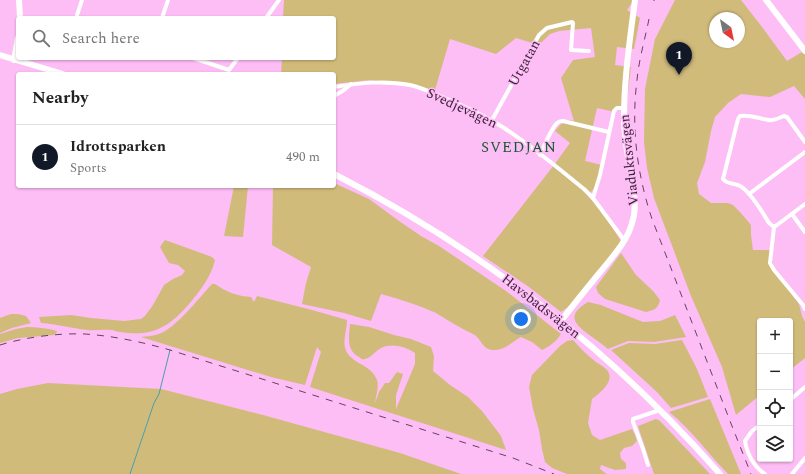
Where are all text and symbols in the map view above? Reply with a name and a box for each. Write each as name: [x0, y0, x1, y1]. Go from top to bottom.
north arrow: [709, 12, 745, 48]
search box: [16, 16, 336, 60]
icon: search: [30, 27, 52, 49]
text: Search here: [62, 27, 140, 50]
street label: Utgatan: [503, 36, 545, 90]
pin: 1: [666, 42, 692, 75]
street label: Svedjevägen: [423, 82, 501, 134]
text: Nearby: [32, 85, 88, 111]
street label: Viaduktsvägen: [614, 113, 644, 207]
text: Idrottsparken: [70, 135, 166, 158]
district label: SVEDJAN: [481, 136, 557, 159]
text: 1: [41, 147, 49, 167]
text: 490 m: [286, 147, 320, 167]
text: Sports: [70, 158, 107, 178]
street label: Havsbadsvägen: [497, 268, 585, 344]
your location: [511, 309, 531, 329]
map controls: [757, 318, 793, 462]
button: +: [757, 318, 793, 354]
button: −: [757, 354, 793, 390]
button: locate: [757, 390, 793, 426]
button: layers: [757, 426, 793, 462]

